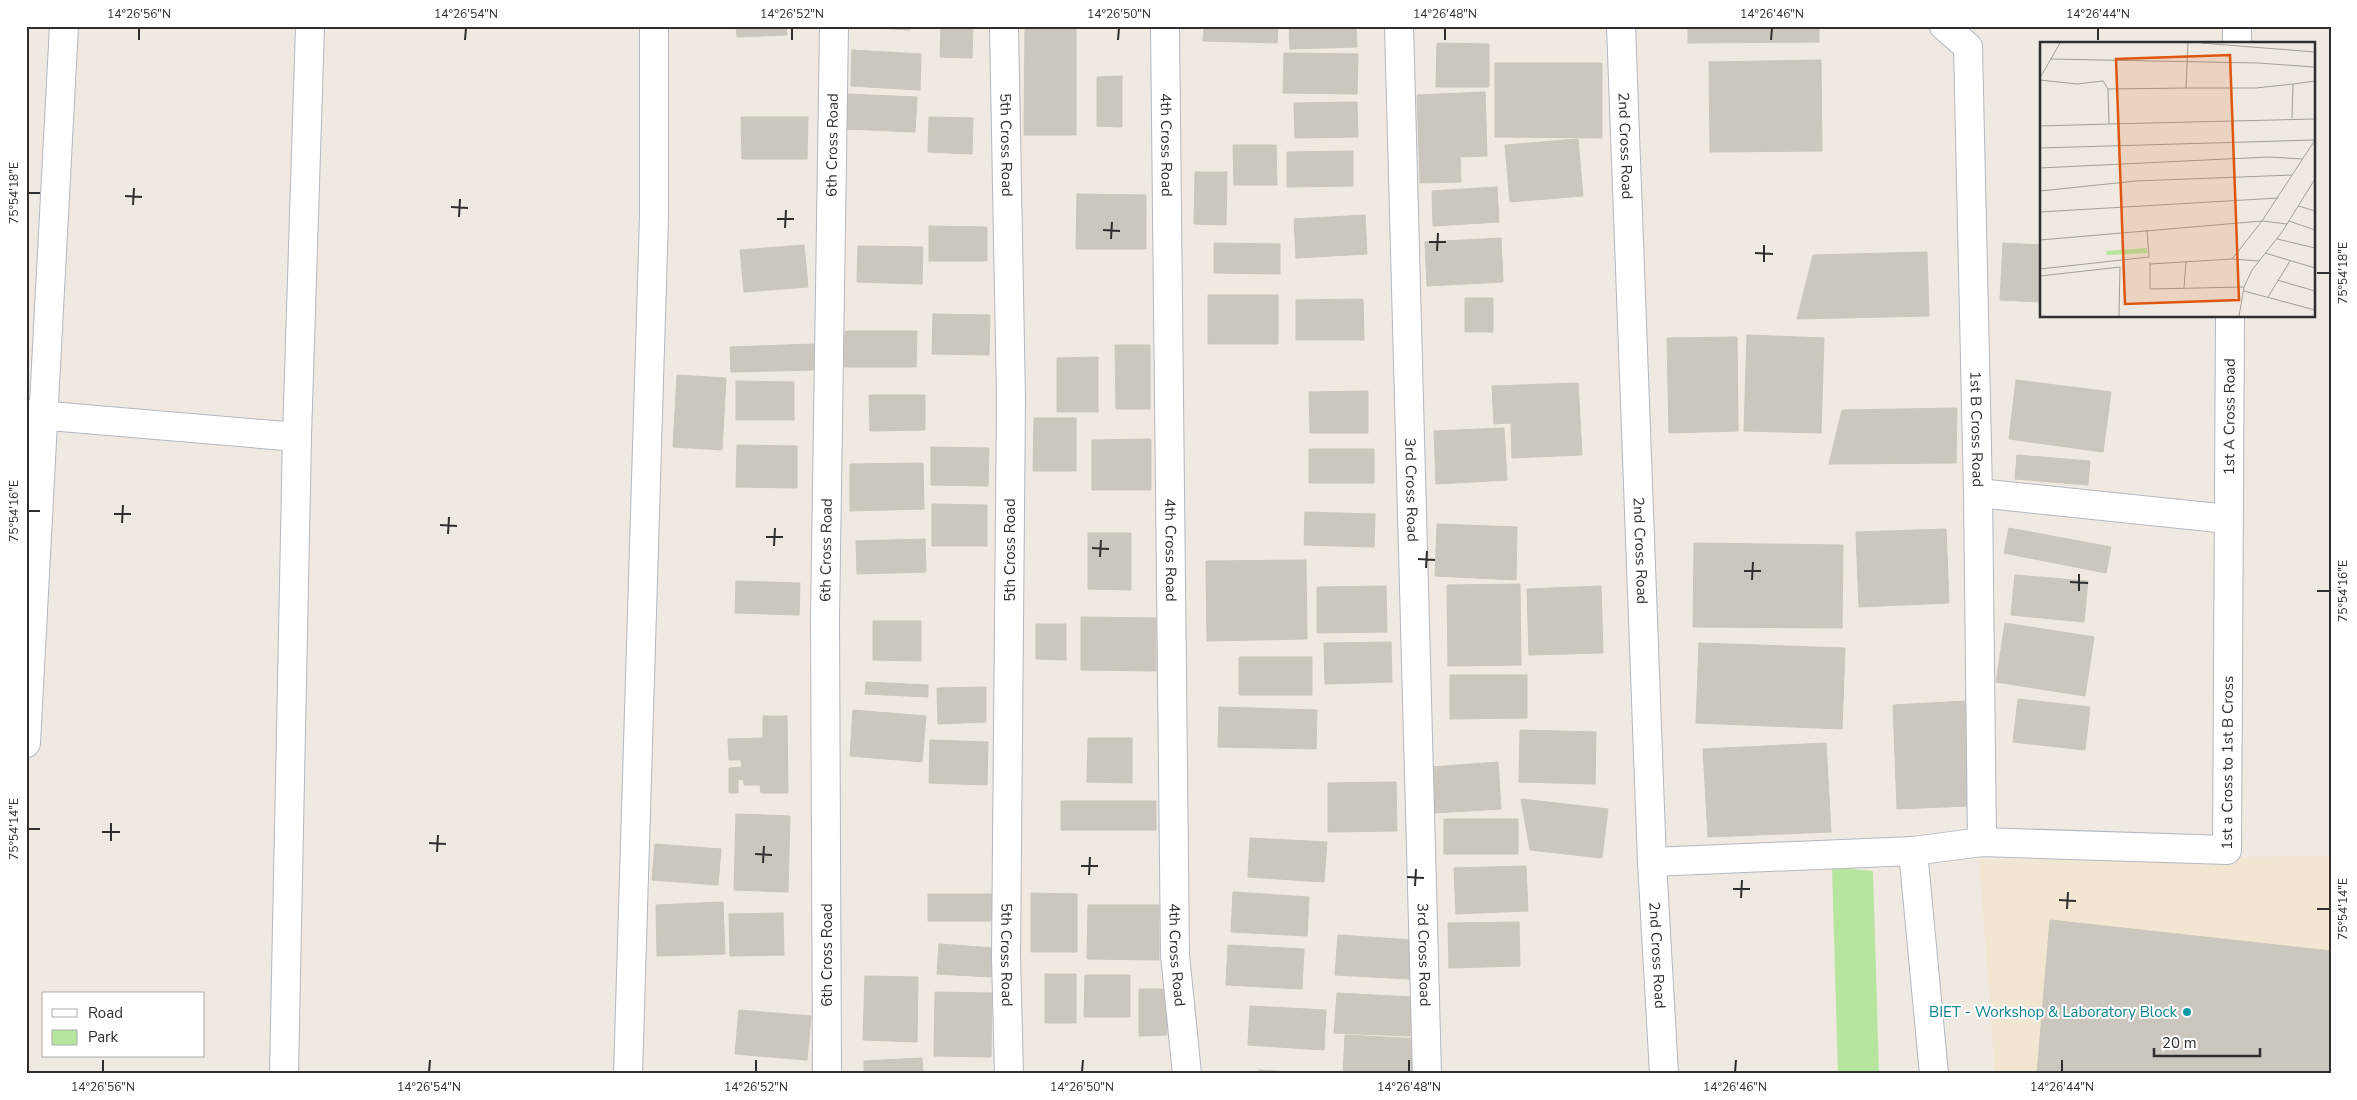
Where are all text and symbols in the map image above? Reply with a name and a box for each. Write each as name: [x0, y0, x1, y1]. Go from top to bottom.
text: 14°26'56"N: [107, 6, 171, 22]
text: 14°26'54"N: [434, 6, 498, 22]
text: 14°26'52"N: [760, 6, 824, 22]
text: 14°26'50"N: [1087, 6, 1151, 22]
text: 14°26'48"N: [1413, 6, 1477, 22]
text: 14°26'46"N: [1740, 6, 1804, 22]
text: 14°26'44"N: [2066, 6, 2130, 22]
inset map: [2040, 42, 2314, 318]
street label: 2nd Cross Road: [1613, 92, 1637, 200]
street label: 6th Cross Road: [821, 93, 843, 197]
street label: 5th Cross Road: [995, 93, 1017, 197]
street label: 4th Cross Road: [1156, 93, 1177, 197]
text: 75°54'18"E: [6, 162, 22, 224]
text: 75°54'18"E: [2335, 242, 2351, 304]
street label: 1st A Cross Road: [2219, 358, 2240, 475]
street label: 1st B Cross Road: [1965, 371, 1988, 487]
street label: 3rd Cross Road: [1400, 438, 1423, 542]
text: 75°54'16"E: [6, 480, 22, 542]
street label: 2nd Cross Road: [1628, 497, 1652, 605]
street label: 6th Cross Road: [815, 498, 837, 602]
street label: 5th Cross Road: [1000, 498, 1020, 602]
street label: 4th Cross Road: [1160, 498, 1181, 602]
text: 75°54'16"E: [2335, 560, 2351, 622]
street label: 1st a Cross to 1st B Cross: [2217, 676, 2238, 850]
text: 75°54'14"E: [6, 798, 22, 860]
text: 75°54'14"E: [2335, 878, 2351, 940]
street label: 2nd Cross Road: [1644, 901, 1670, 1009]
street label: 3rd Cross Road: [1412, 902, 1435, 1007]
street label: 6th Cross Road: [817, 903, 837, 1007]
street label: 5th Cross Road: [996, 903, 1017, 1007]
street label: 4th Cross Road: [1164, 903, 1190, 1008]
legend: [42, 992, 205, 1058]
place label: BIET - Workshop & Laboratory Block: [1929, 1002, 2177, 1022]
text: Road: [88, 1003, 123, 1023]
marker: BIET - Workshop & Laboratory Block: [2181, 1006, 2193, 1018]
scale bar: [2154, 1025, 2261, 1057]
text: Park: [88, 1027, 118, 1047]
text: 20 m: [2162, 1033, 2197, 1053]
text: 14°26'56"N: [71, 1079, 135, 1095]
text: 14°26'54"N: [397, 1079, 461, 1095]
text: 14°26'52"N: [724, 1079, 788, 1095]
text: 14°26'50"N: [1050, 1079, 1114, 1095]
text: 14°26'48"N: [1377, 1079, 1441, 1095]
text: 14°26'46"N: [1703, 1079, 1767, 1095]
text: 14°26'44"N: [2030, 1079, 2094, 1095]

